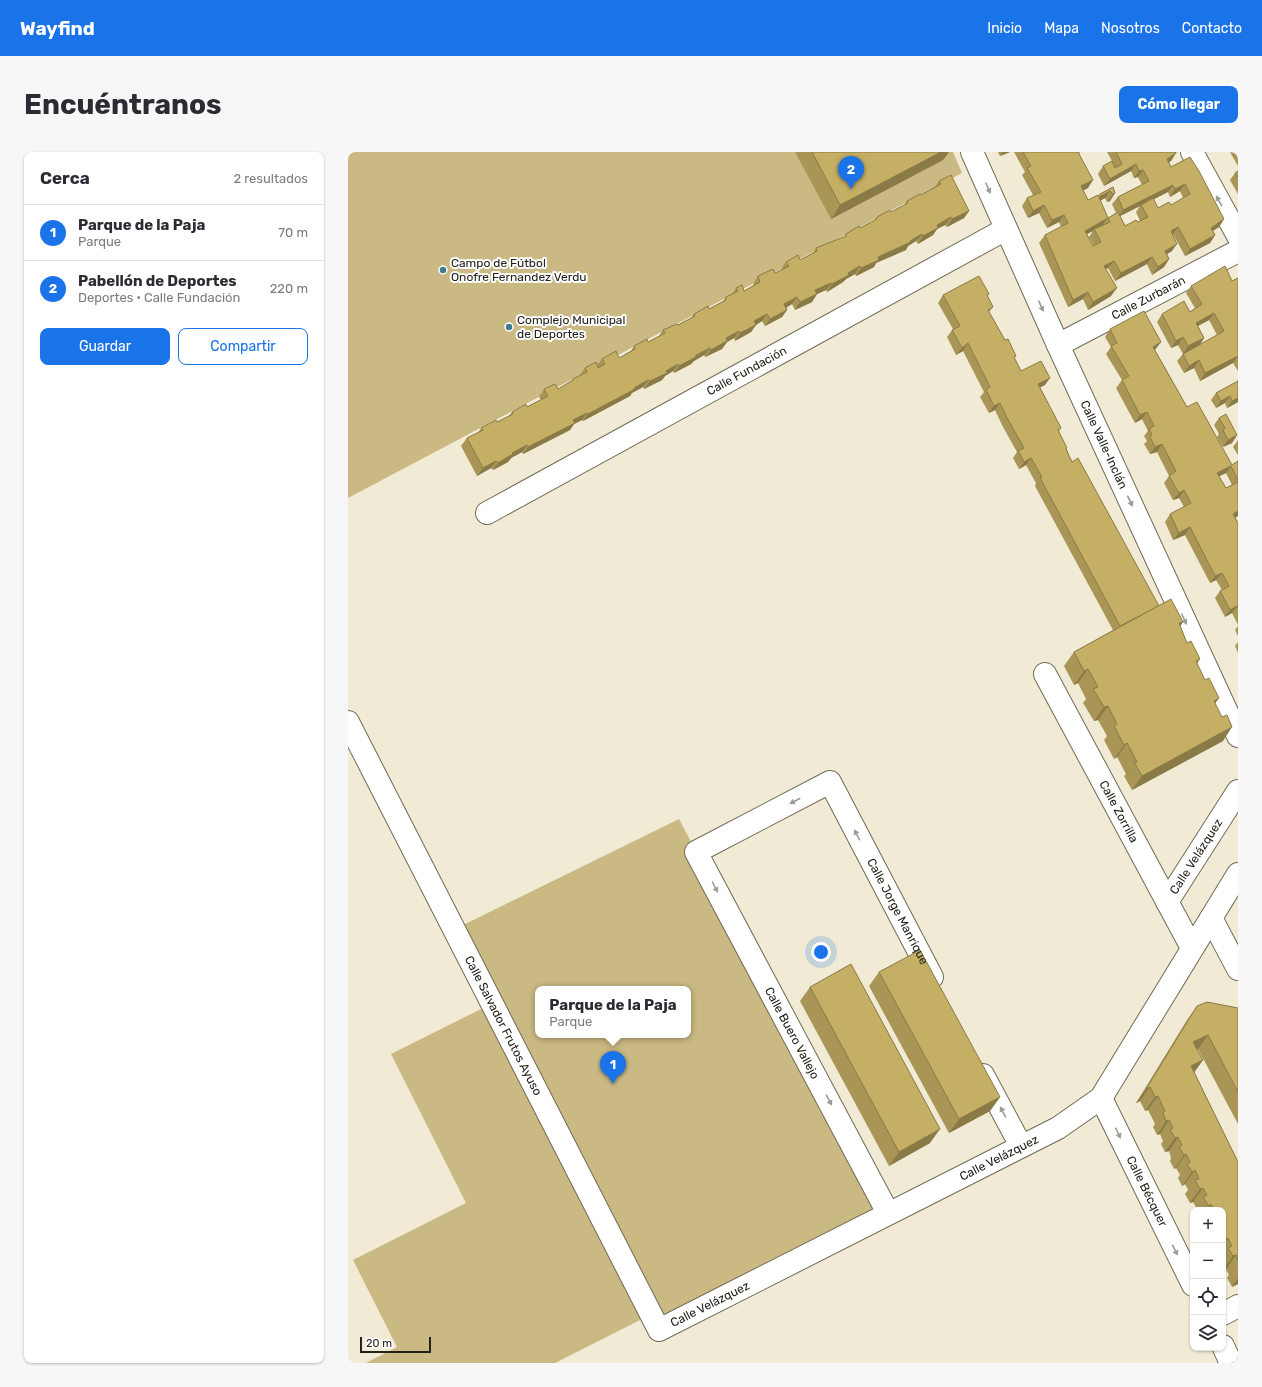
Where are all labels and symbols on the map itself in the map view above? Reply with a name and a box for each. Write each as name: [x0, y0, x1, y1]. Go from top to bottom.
pin: 2: [838, 156, 864, 189]
one-way arrow: [985, 182, 991, 193]
one-way arrow: [1216, 195, 1223, 207]
place label: Campo de Fútbol Onofre Fernandez Verdu: [451, 256, 587, 284]
marker: Campo de Fútbol Onofre Fernandez Verdu: [438, 265, 448, 275]
street label: Calle Zurbarán: [1109, 273, 1188, 323]
one-way arrow: [1038, 301, 1044, 312]
place label: Complejo Municipal de Deportes: [517, 313, 625, 341]
marker: Complejo Municipal de Deportes: [504, 322, 514, 332]
street label: Calle Fundación: [704, 343, 789, 398]
street label: Calle Valle-Inclán: [1077, 398, 1130, 491]
one-way arrow: [1127, 495, 1133, 507]
one-way arrow: [1181, 613, 1187, 625]
street label: Calle Zorrilla: [1096, 778, 1141, 845]
one-way arrow: [789, 797, 801, 804]
street label: Calle Velázquez: [1167, 816, 1225, 897]
one-way arrow: [854, 830, 861, 841]
street label: Calle Jorge Manrique: [864, 856, 931, 967]
one-way arrow: [711, 881, 718, 893]
your location: [811, 942, 831, 962]
street label: Calle Salvador Frutos Ayuso: [462, 953, 545, 1098]
street label: Calle Buero Vallejo: [762, 985, 822, 1082]
pin: 1: [600, 1051, 626, 1084]
one-way arrow: [825, 1095, 832, 1106]
one-way arrow: [1000, 1106, 1006, 1117]
one-way arrow: [1115, 1127, 1121, 1139]
street label: Calle Velázquez: [957, 1132, 1041, 1184]
street label: Calle Bécquer: [1124, 1154, 1170, 1229]
one-way arrow: [1172, 1244, 1179, 1256]
street label: Calle Velázquez: [668, 1278, 752, 1330]
scale bar: [360, 1335, 431, 1354]

